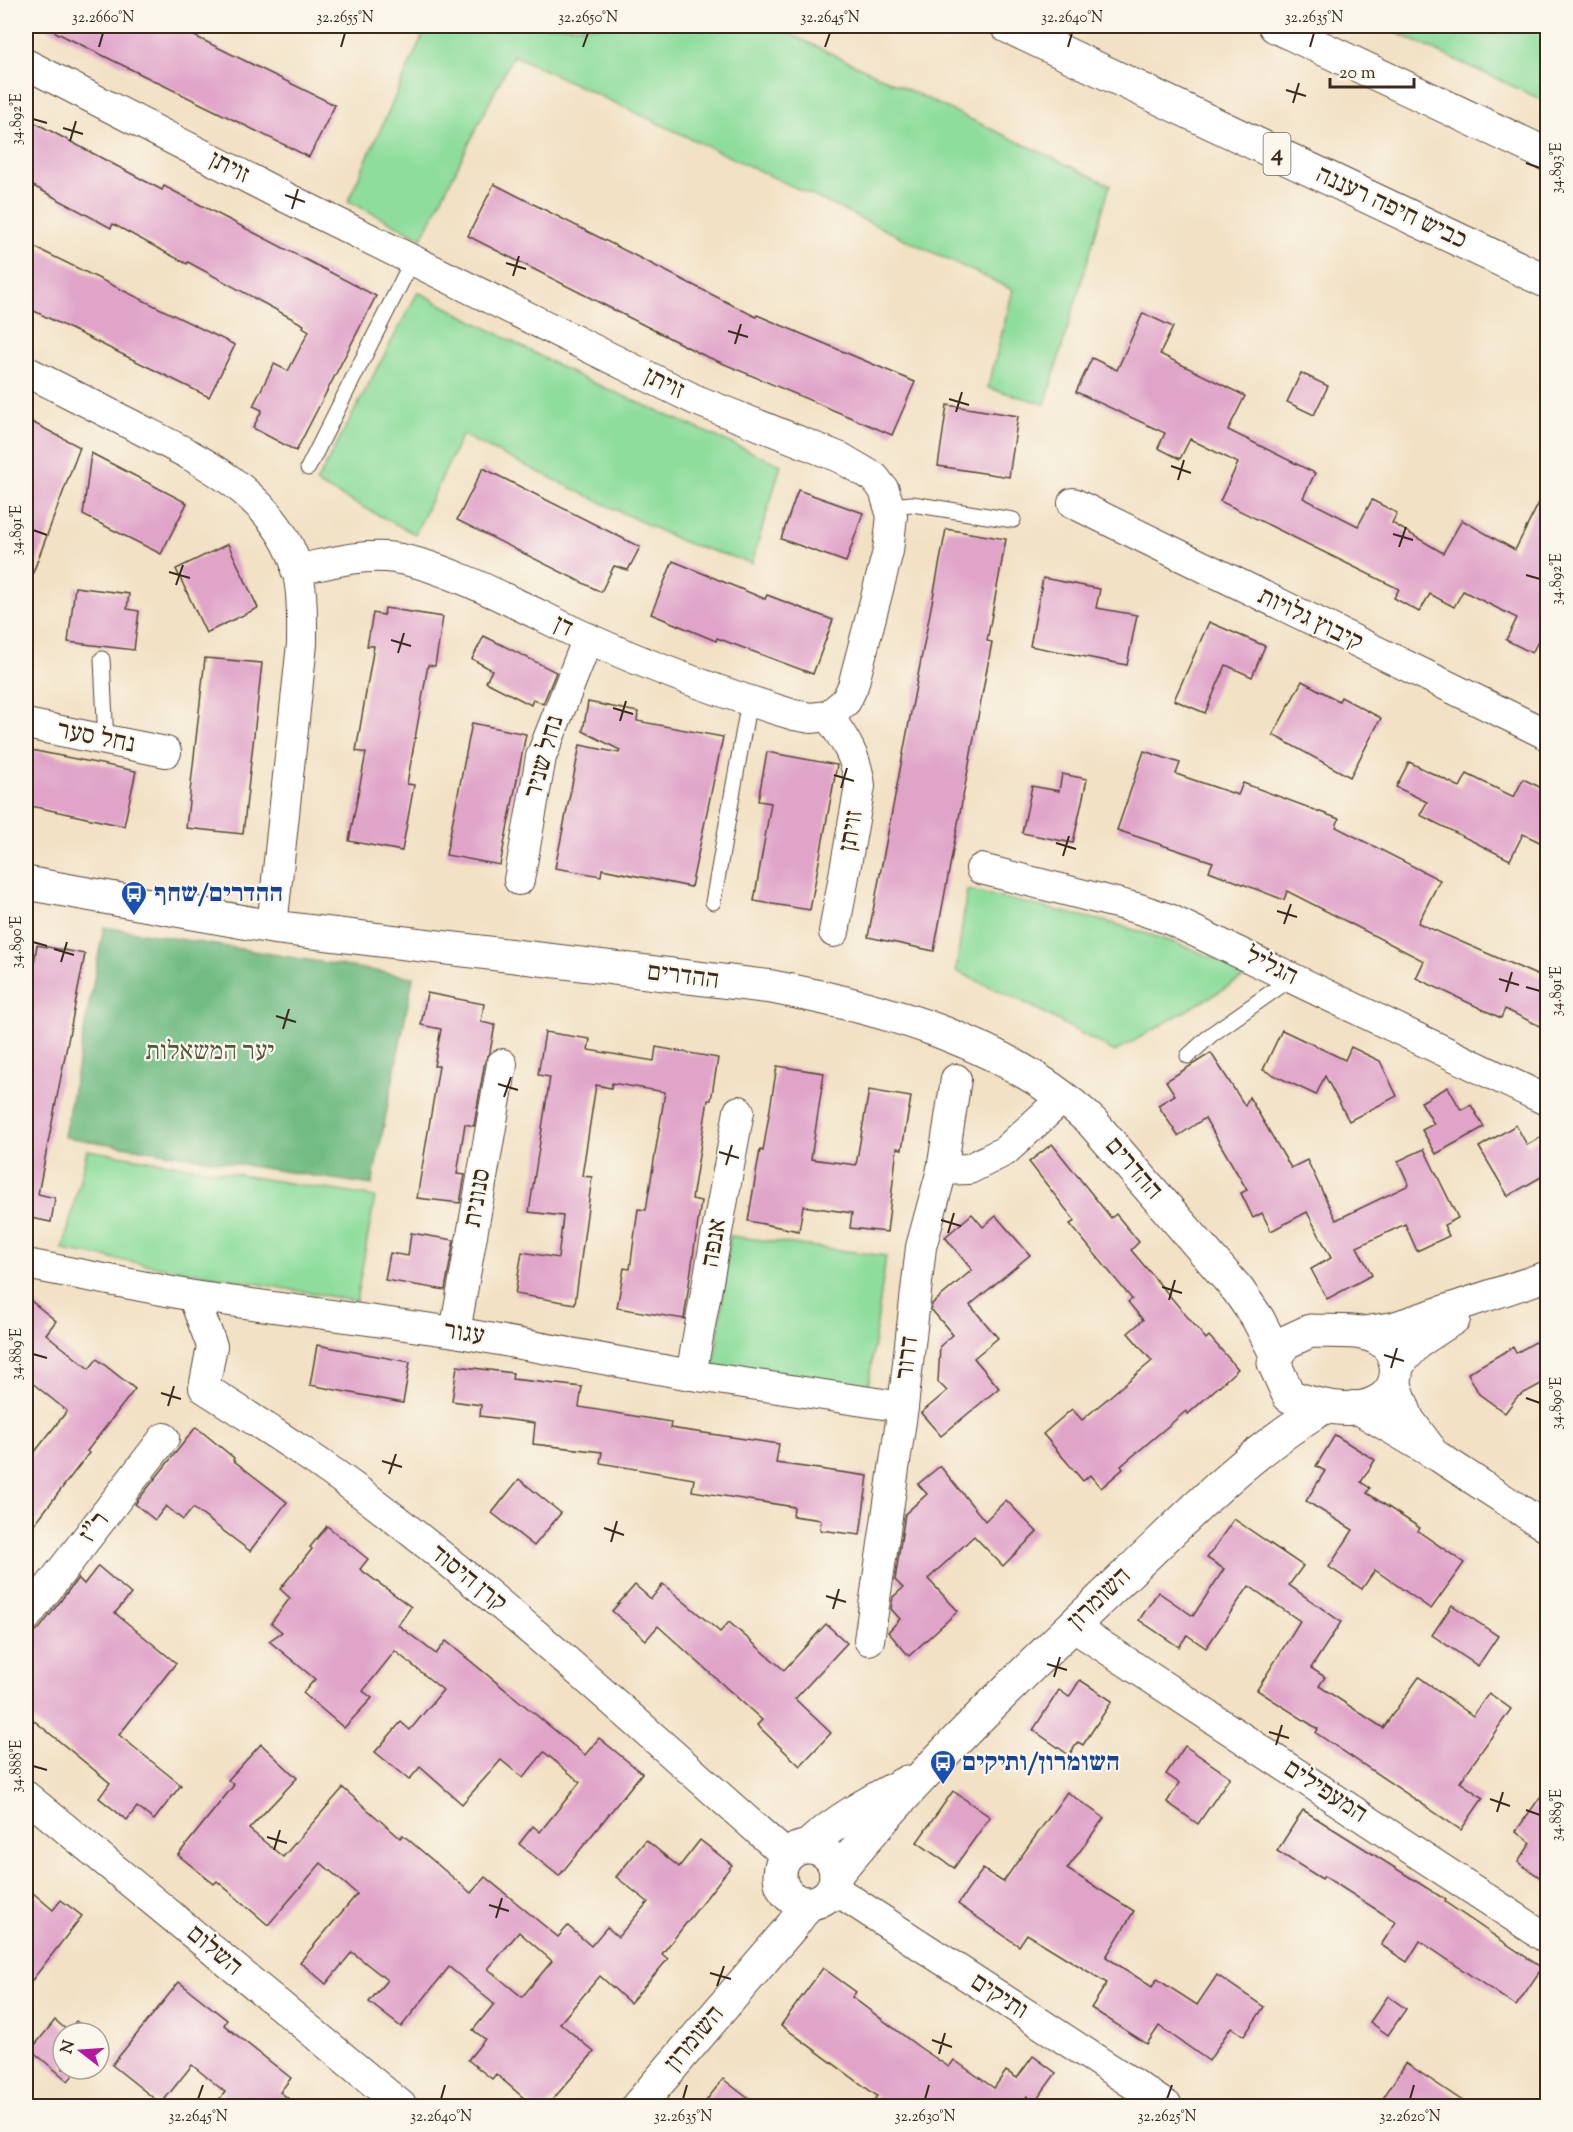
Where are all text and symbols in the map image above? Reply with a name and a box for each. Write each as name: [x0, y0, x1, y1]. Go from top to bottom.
text: 32.2660°N: [72, 8, 134, 29]
text: 32.2655°N: [316, 8, 374, 29]
text: 32.2650°N: [558, 8, 618, 29]
text: 32.2645°N: [800, 8, 860, 29]
text: 32.2640°N: [1041, 8, 1103, 29]
text: 32.2635°N: [1285, 8, 1343, 29]
scale bar: [1330, 51, 1414, 89]
text: 20 m: [1339, 61, 1376, 87]
text: 34.892°E: [7, 93, 28, 145]
road number: 4: [1264, 133, 1290, 175]
street label: זויתן: [202, 142, 256, 194]
text: 34.893°E: [1547, 142, 1568, 194]
street label: כביש חיפה רעננה: [1309, 157, 1473, 259]
street label: זויתן: [637, 358, 691, 410]
text: 34.891°E: [7, 505, 28, 555]
text: 34.892°E: [1547, 553, 1568, 605]
street label: קיבוץ גלויות: [1251, 579, 1369, 661]
street label: דן: [547, 606, 579, 648]
street label: נחל שניר: [516, 711, 574, 803]
street label: נחל סער: [54, 712, 138, 764]
street label: זויתן: [830, 807, 874, 855]
place label: ההדרים/שחף: [154, 876, 283, 913]
bus stop icon: ההדרים/שחף: [119, 879, 149, 917]
text: 34.890°E: [7, 916, 28, 968]
street label: הגליל: [1238, 938, 1304, 996]
street label: ההדרים: [645, 954, 721, 1000]
text: 34.891°E: [1547, 966, 1568, 1016]
park label: יער המשאלות: [146, 1034, 274, 1071]
street label: ההדרים: [1095, 1129, 1171, 1209]
street label: סנונית: [455, 1166, 501, 1230]
street label: אנפה: [692, 1215, 738, 1271]
street label: עגור: [441, 1313, 487, 1355]
text: 34.889°E: [7, 1328, 28, 1380]
street label: דרור: [887, 1334, 929, 1382]
text: 34.890°E: [1547, 1377, 1568, 1429]
street label: ר"ז: [71, 1504, 119, 1552]
street label: קרן היסוד: [421, 1536, 515, 1622]
street label: השומרון: [1060, 1559, 1140, 1639]
text: 34.888°E: [7, 1740, 28, 1792]
place label: השומרון/ותיקים: [962, 1745, 1120, 1782]
bus stop icon: השומרון/ותיקים: [928, 1748, 958, 1786]
street label: המעפילים: [1276, 1751, 1374, 1833]
text: 34.889°E: [1547, 1789, 1568, 1841]
street label: השלום: [178, 1916, 250, 1986]
street label: ותיקים: [963, 1964, 1035, 2030]
street label: השומרון: [656, 1998, 734, 2080]
north arrow: [51, 2021, 111, 2081]
text: N: [56, 2038, 82, 2057]
text: 32.2645°N: [168, 2107, 228, 2128]
text: 32.2640°N: [410, 2107, 472, 2128]
text: 32.2635°N: [654, 2107, 712, 2128]
text: 32.2630°N: [895, 2107, 955, 2128]
text: 32.2625°N: [1137, 2107, 1197, 2128]
text: 32.2620°N: [1379, 2107, 1441, 2128]

